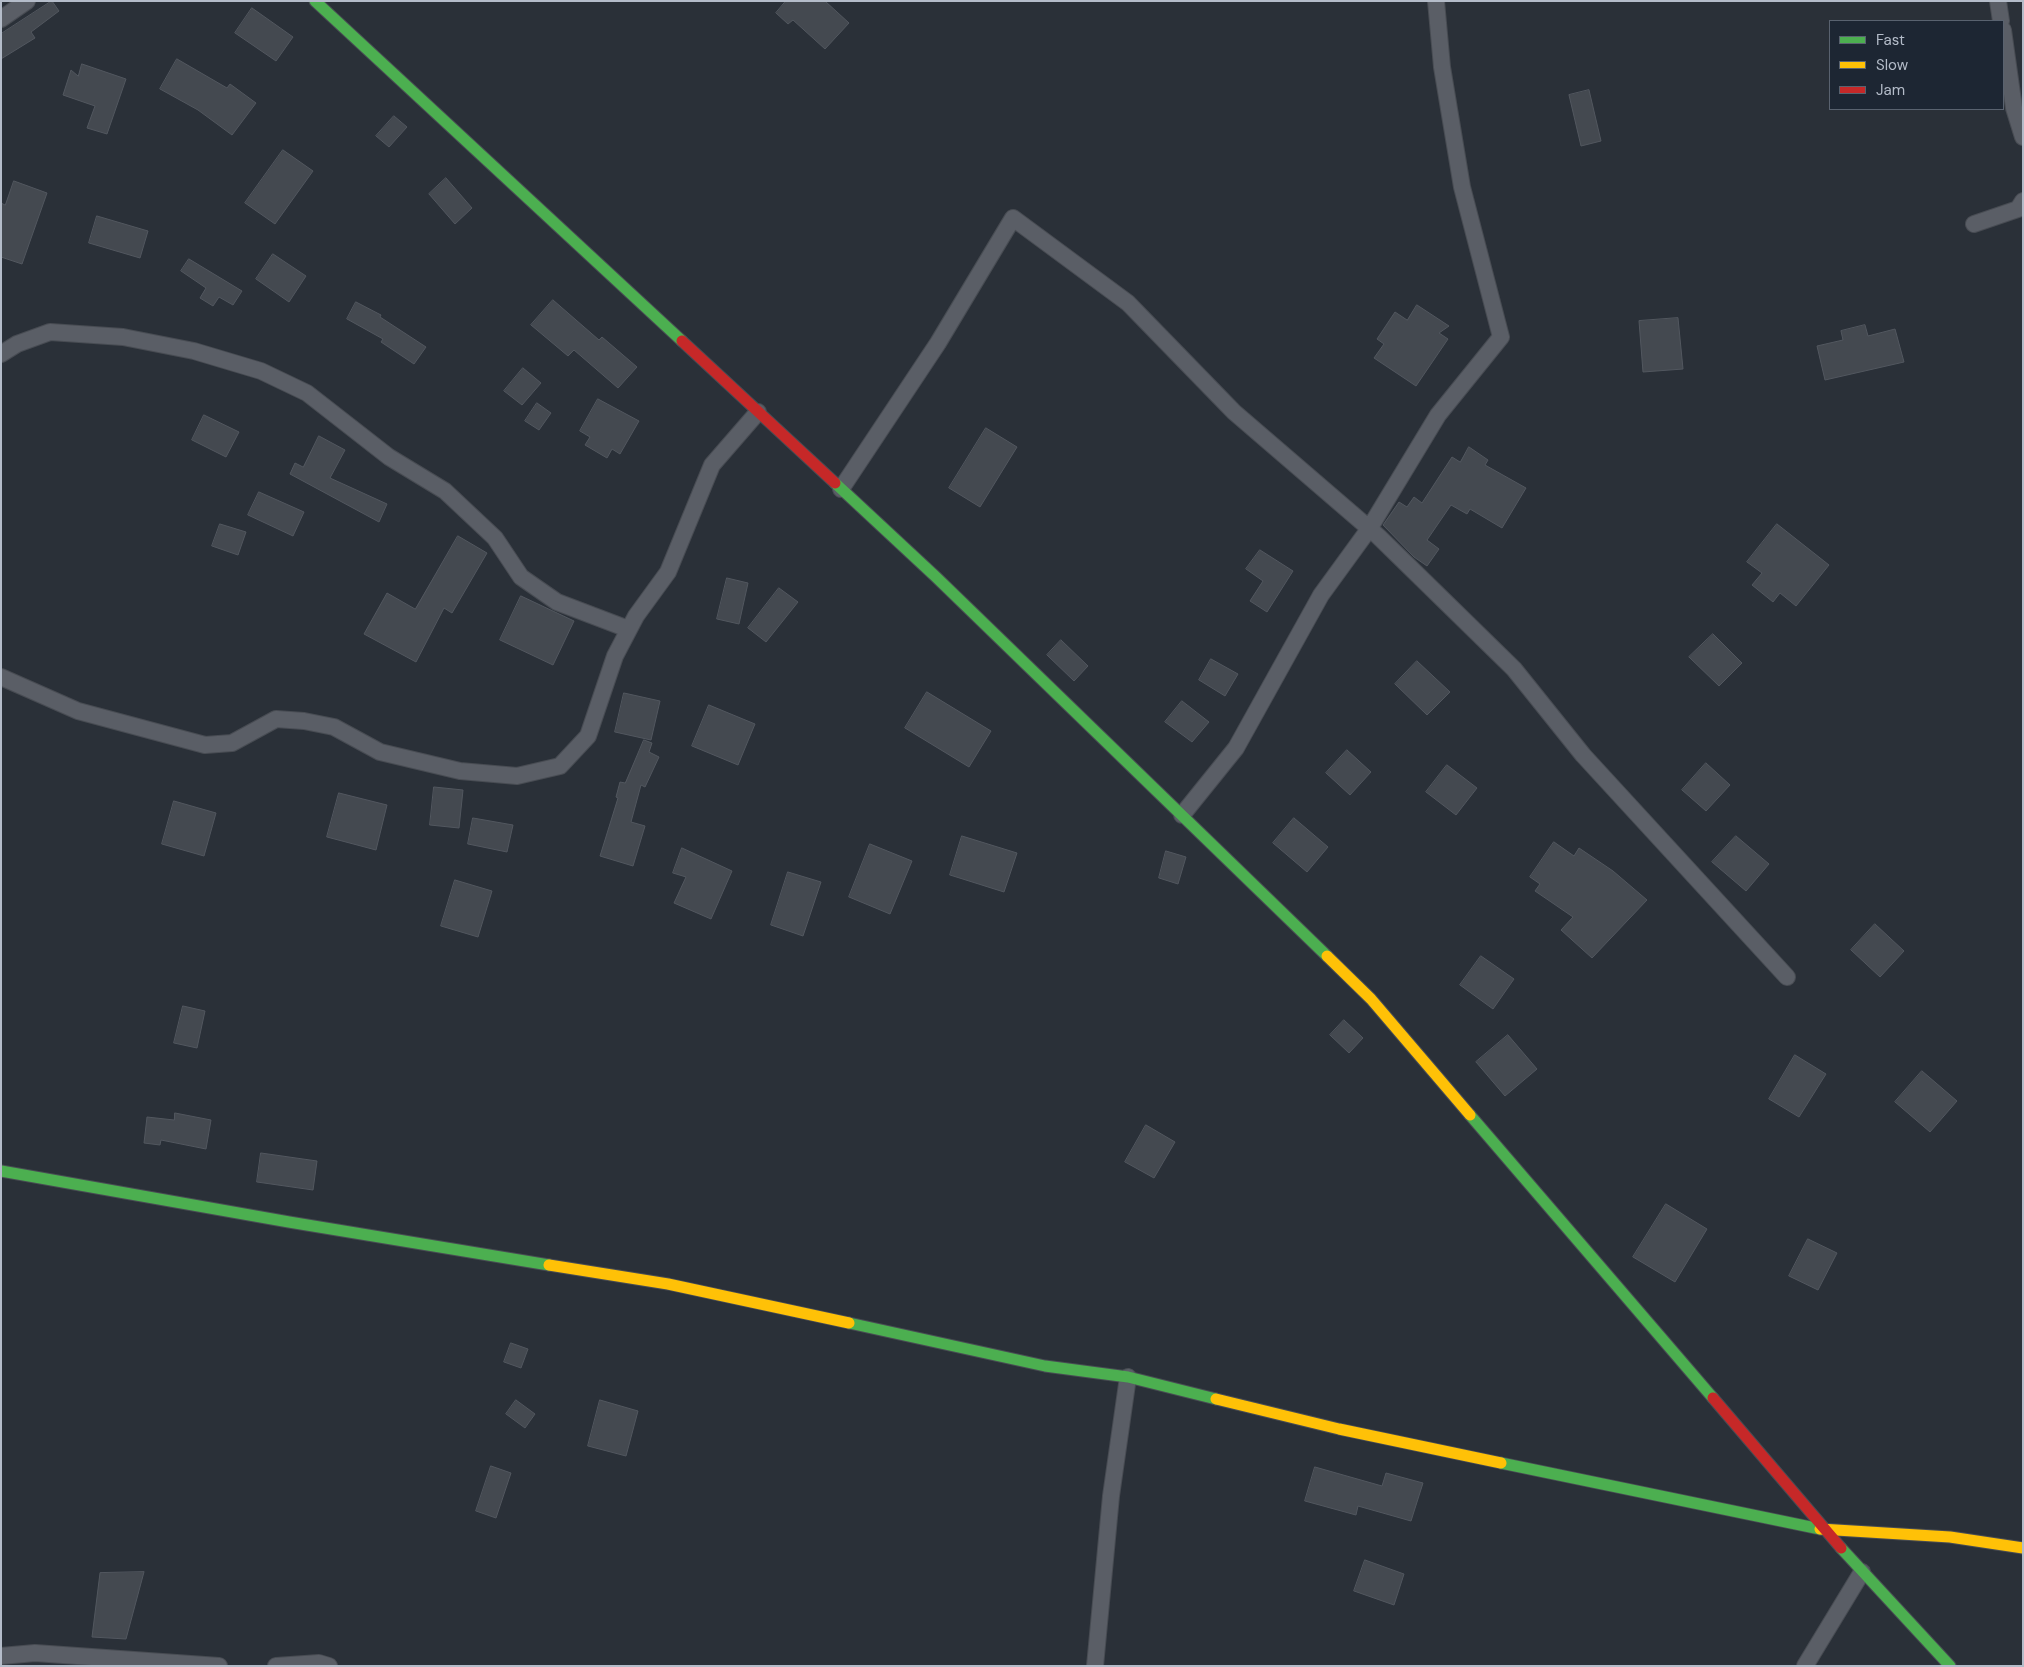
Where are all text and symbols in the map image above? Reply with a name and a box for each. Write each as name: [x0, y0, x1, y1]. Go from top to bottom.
legend: [1829, 20, 2004, 110]
text: Fast: [1876, 30, 1905, 50]
text: Slow: [1876, 55, 1908, 75]
text: Jam: [1876, 80, 1905, 100]

